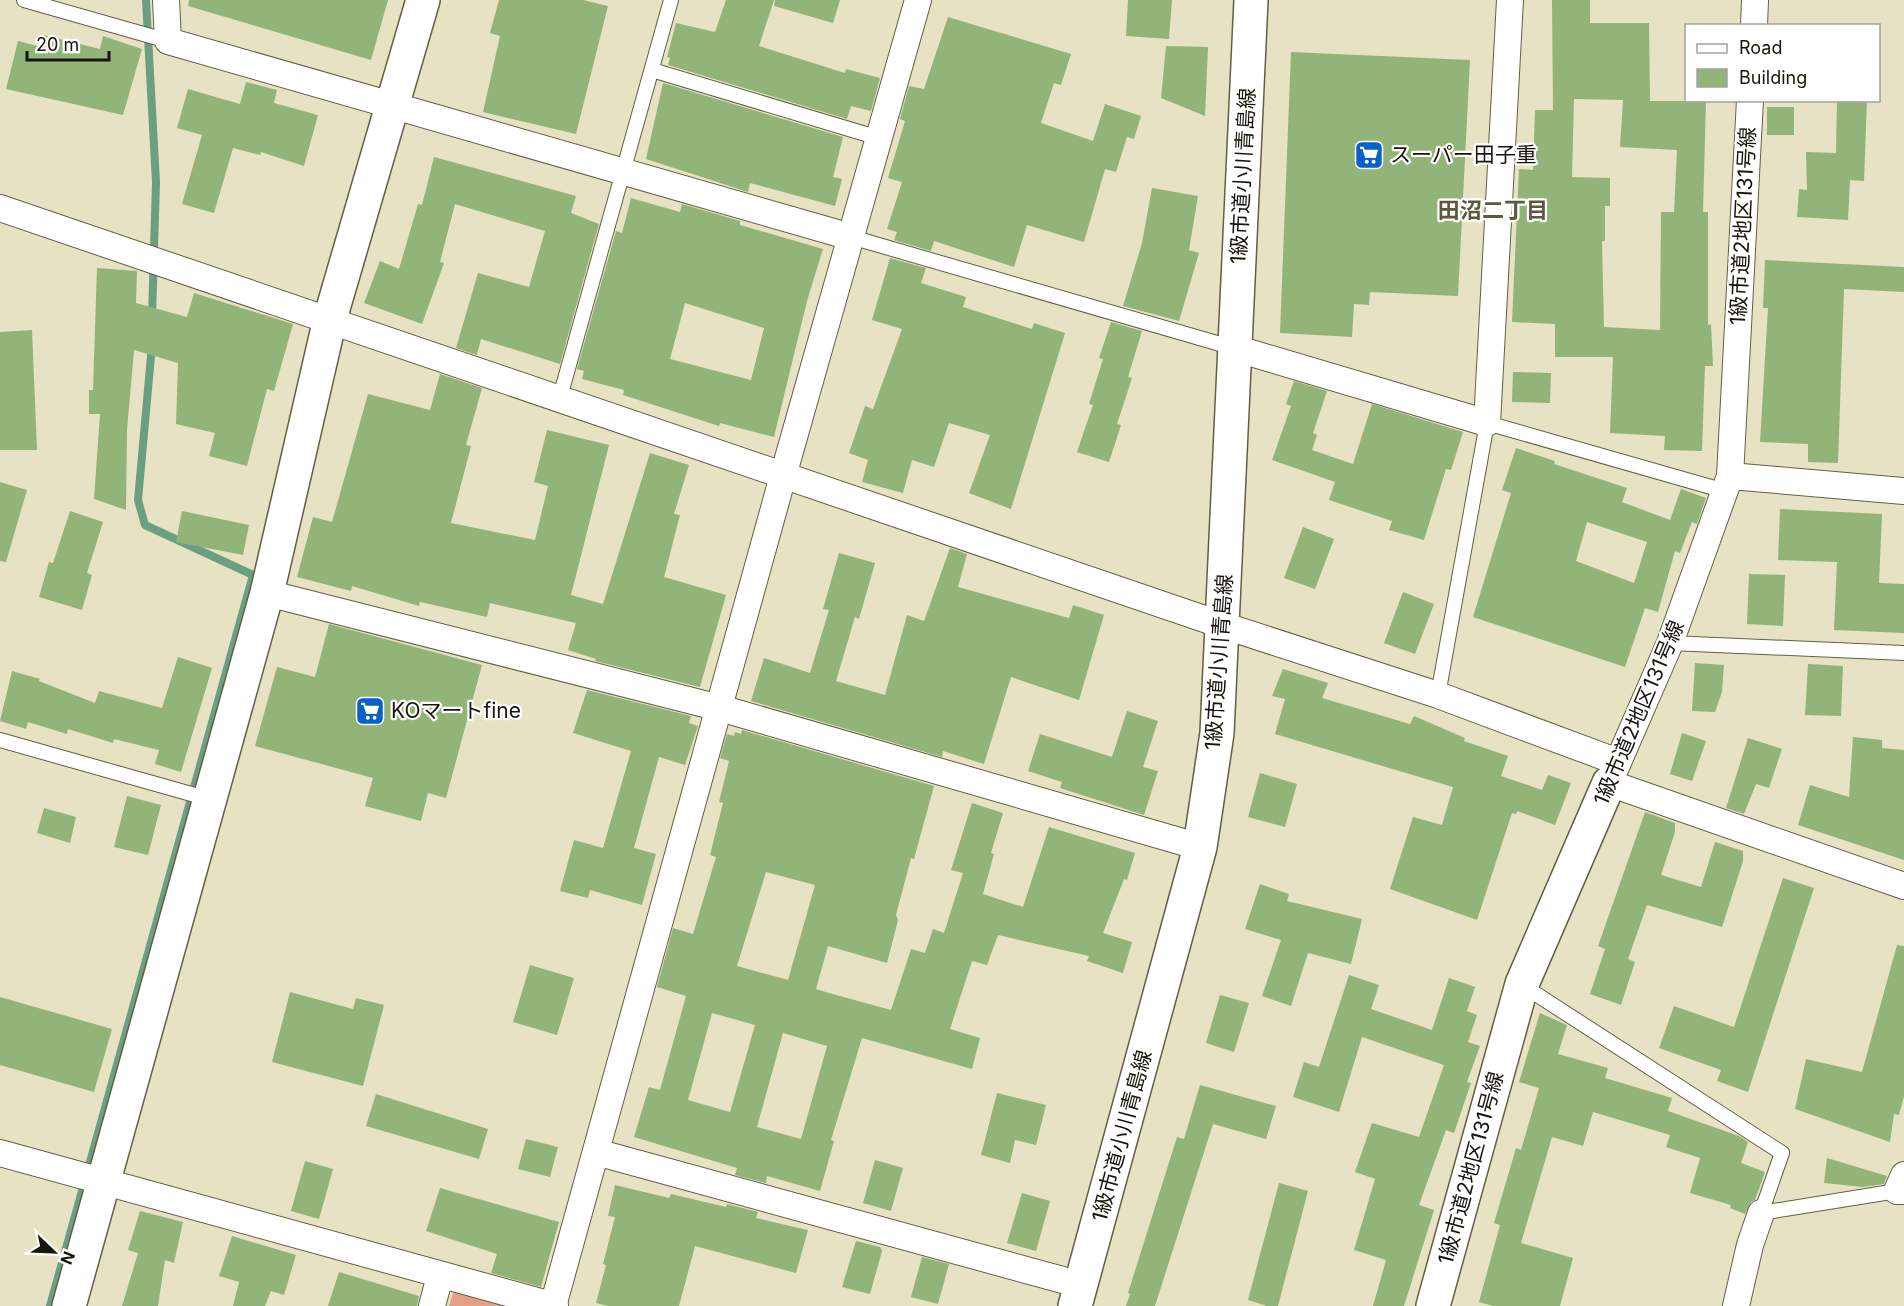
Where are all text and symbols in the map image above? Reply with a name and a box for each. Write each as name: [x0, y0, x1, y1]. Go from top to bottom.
scale bar: [27, 24, 110, 62]
legend: [1685, 24, 1880, 102]
text: 20 m: [36, 34, 79, 55]
text: Road: [1739, 37, 1782, 58]
text: Building: [1739, 67, 1807, 88]
street label: 1級市道小川青島線: [1225, 87, 1260, 265]
street label: 1級市道2地区131号線: [1725, 126, 1760, 326]
supermarket icon: スーパー田子重: [1353, 139, 1385, 171]
place label: スーパー田子重: [1390, 142, 1537, 167]
district label: 田沼二丁目: [1438, 197, 1548, 223]
street label: 1級市道小川青島線: [1200, 573, 1237, 751]
street label: 1級市道2地区131号線: [1588, 617, 1689, 809]
supermarket icon: KOマートfine: [354, 695, 386, 727]
place label: KOマートfine: [391, 698, 521, 723]
street label: 1級市道小川青島線: [1087, 1047, 1156, 1224]
street label: 1級市道2地区131号線: [1433, 1069, 1508, 1267]
north arrow: [24, 1222, 84, 1282]
text: N: [56, 1248, 79, 1267]

